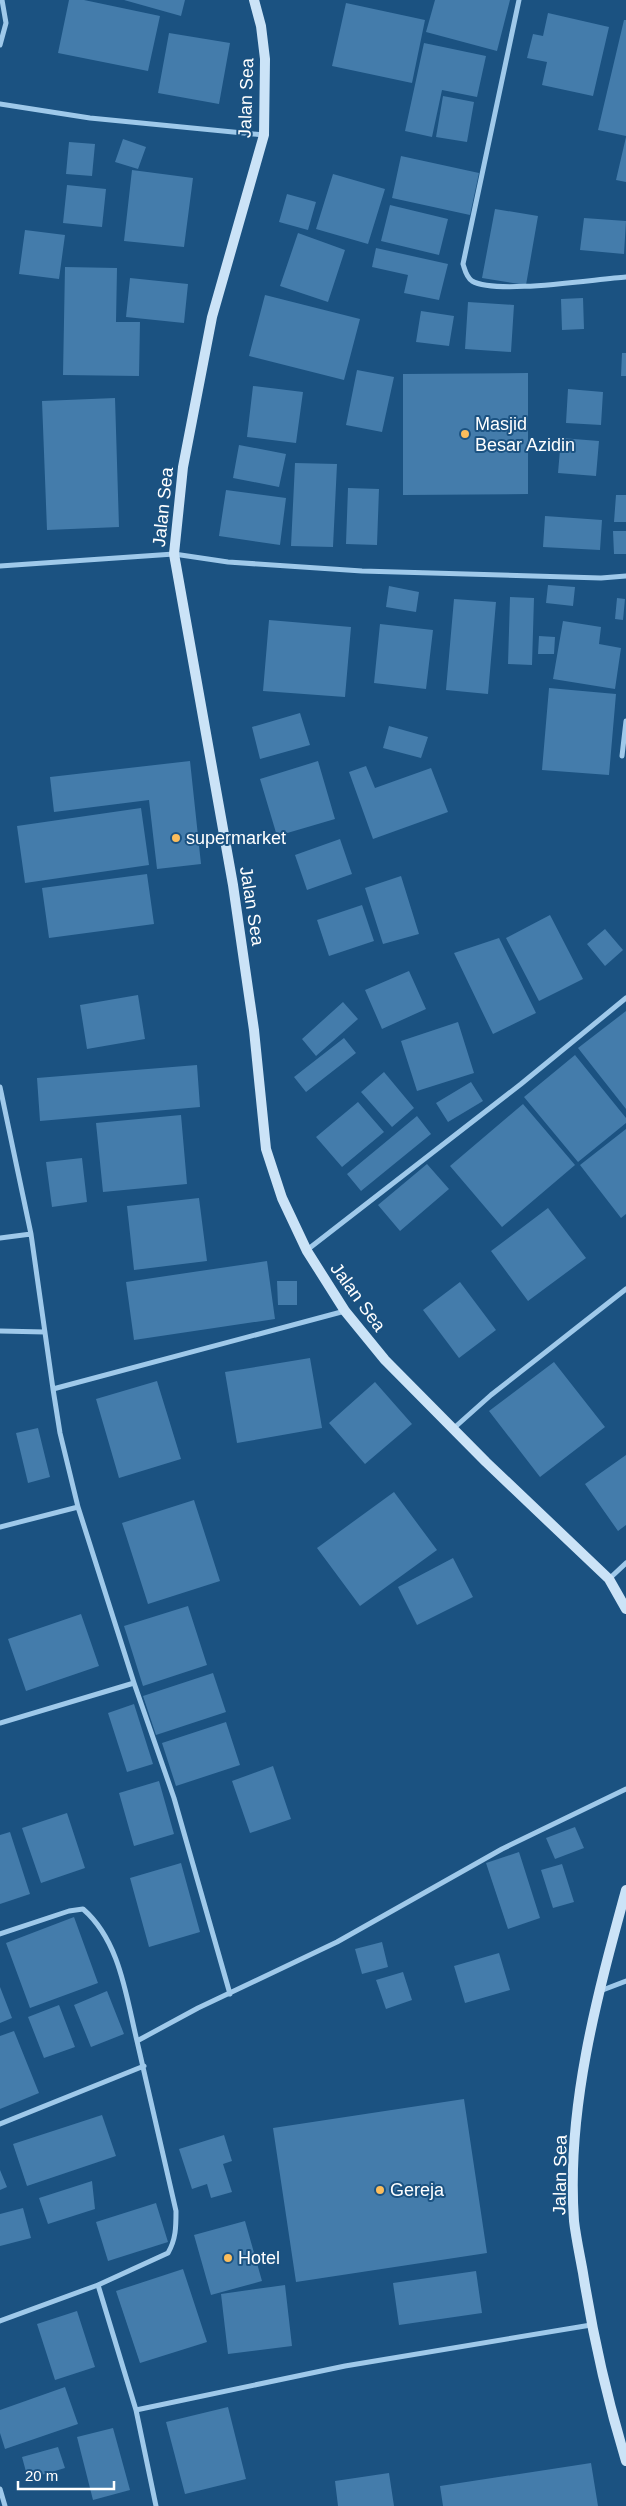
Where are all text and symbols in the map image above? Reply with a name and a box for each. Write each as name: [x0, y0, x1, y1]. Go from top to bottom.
street label: Jalan Sea: [235, 57, 257, 138]
place label: Masjid Besar Azidin: [475, 414, 575, 455]
marker: Masjid Besar Azidin: [459, 428, 471, 440]
street label: Jalan Sea: [149, 465, 177, 548]
place label: supermarket: [186, 828, 286, 848]
marker: supermarket: [170, 832, 182, 844]
street label: Jalan Sea: [236, 865, 268, 948]
street label: Jalan Sea: [326, 1259, 390, 1336]
street label: Jalan Sea: [549, 2134, 571, 2215]
place label: Gereja: [390, 2180, 445, 2200]
marker: Gereja: [374, 2184, 386, 2196]
place label: Hotel: [238, 2248, 280, 2268]
marker: Hotel: [222, 2252, 234, 2264]
scale bar: [18, 2458, 114, 2490]
text: 20 m: [25, 2467, 58, 2484]

